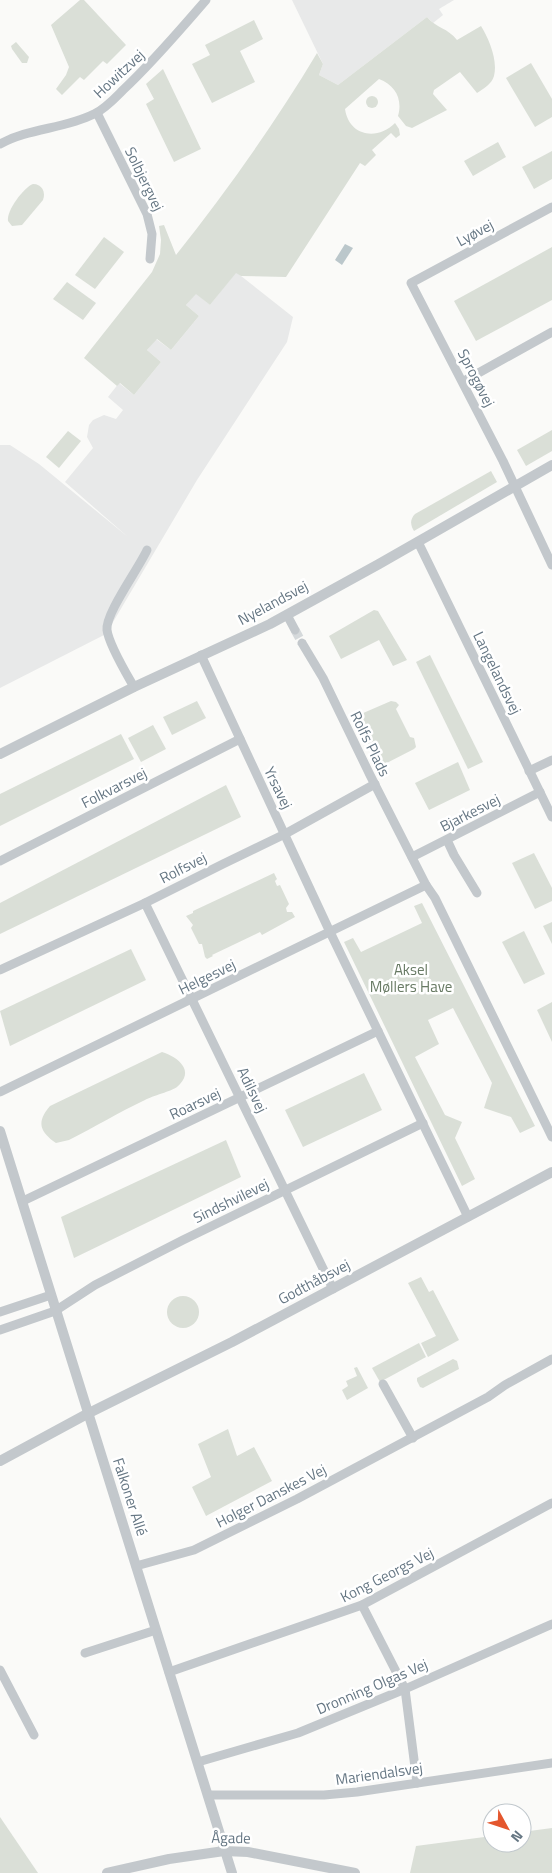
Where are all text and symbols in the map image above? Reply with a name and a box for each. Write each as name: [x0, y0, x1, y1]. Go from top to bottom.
street label: Howitzvej: [88, 44, 149, 103]
street label: Solbjergvej: [119, 143, 170, 215]
street label: Lyøvej: [452, 213, 498, 252]
street label: Sprogøvej: [452, 345, 501, 411]
street label: Nyelandsvej: [234, 574, 312, 631]
street label: Langelandsvej: [467, 627, 527, 718]
street label: Rolfs Plads: [345, 707, 396, 781]
street label: Folkvarsvej: [77, 761, 151, 814]
street label: Yrsavej: [258, 763, 299, 813]
street label: Bjarkesvej: [436, 788, 504, 837]
street label: Rolfsvej: [155, 846, 210, 889]
street label: Helgesvej: [174, 953, 239, 1000]
park label: Aksel Møllers Have: [370, 958, 452, 998]
street label: Adilsvej: [232, 1063, 273, 1117]
street label: Roarsvej: [165, 1082, 224, 1125]
street label: Sindshvilevej: [189, 1172, 273, 1229]
street label: Godthåbsvej: [274, 1253, 354, 1310]
street label: Falkoner Allé: [107, 1455, 154, 1539]
street label: Holger Danskes Vej: [211, 1458, 330, 1533]
street label: Kong Georgs Vej: [336, 1541, 438, 1608]
street label: Dronning Olgas Vej: [313, 1653, 431, 1720]
street label: Mariendalsvej: [334, 1756, 424, 1791]
north arrow: [482, 1803, 532, 1853]
street label: Ågade: [211, 1826, 251, 1849]
text: N: [506, 1826, 529, 1847]

